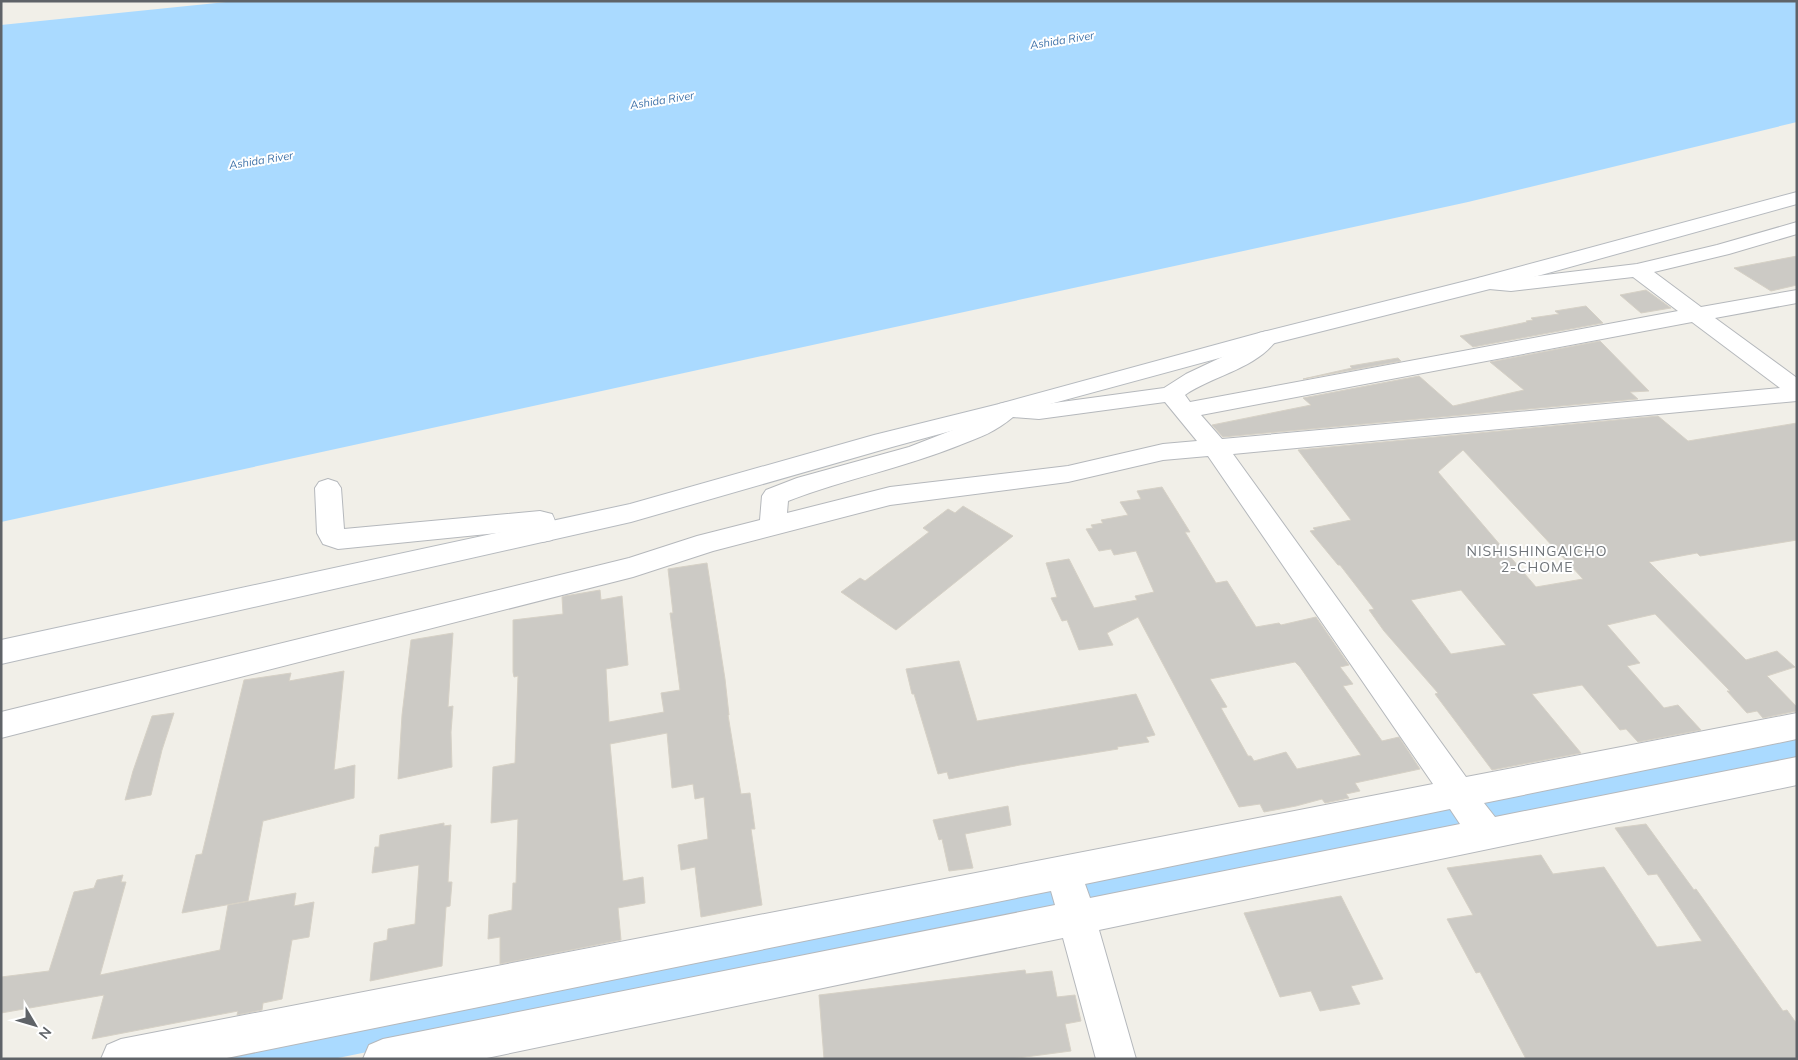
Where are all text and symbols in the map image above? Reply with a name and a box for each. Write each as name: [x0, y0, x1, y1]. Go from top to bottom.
water label: Ashida River: [1028, 28, 1096, 52]
water label: Ashida River: [628, 88, 696, 112]
water label: Ashida River: [227, 148, 295, 172]
district label: NISHISHINGAICHO 2-CHOME: [1467, 542, 1607, 576]
north arrow: [10, 1000, 60, 1050]
text: N: [35, 1023, 56, 1043]

